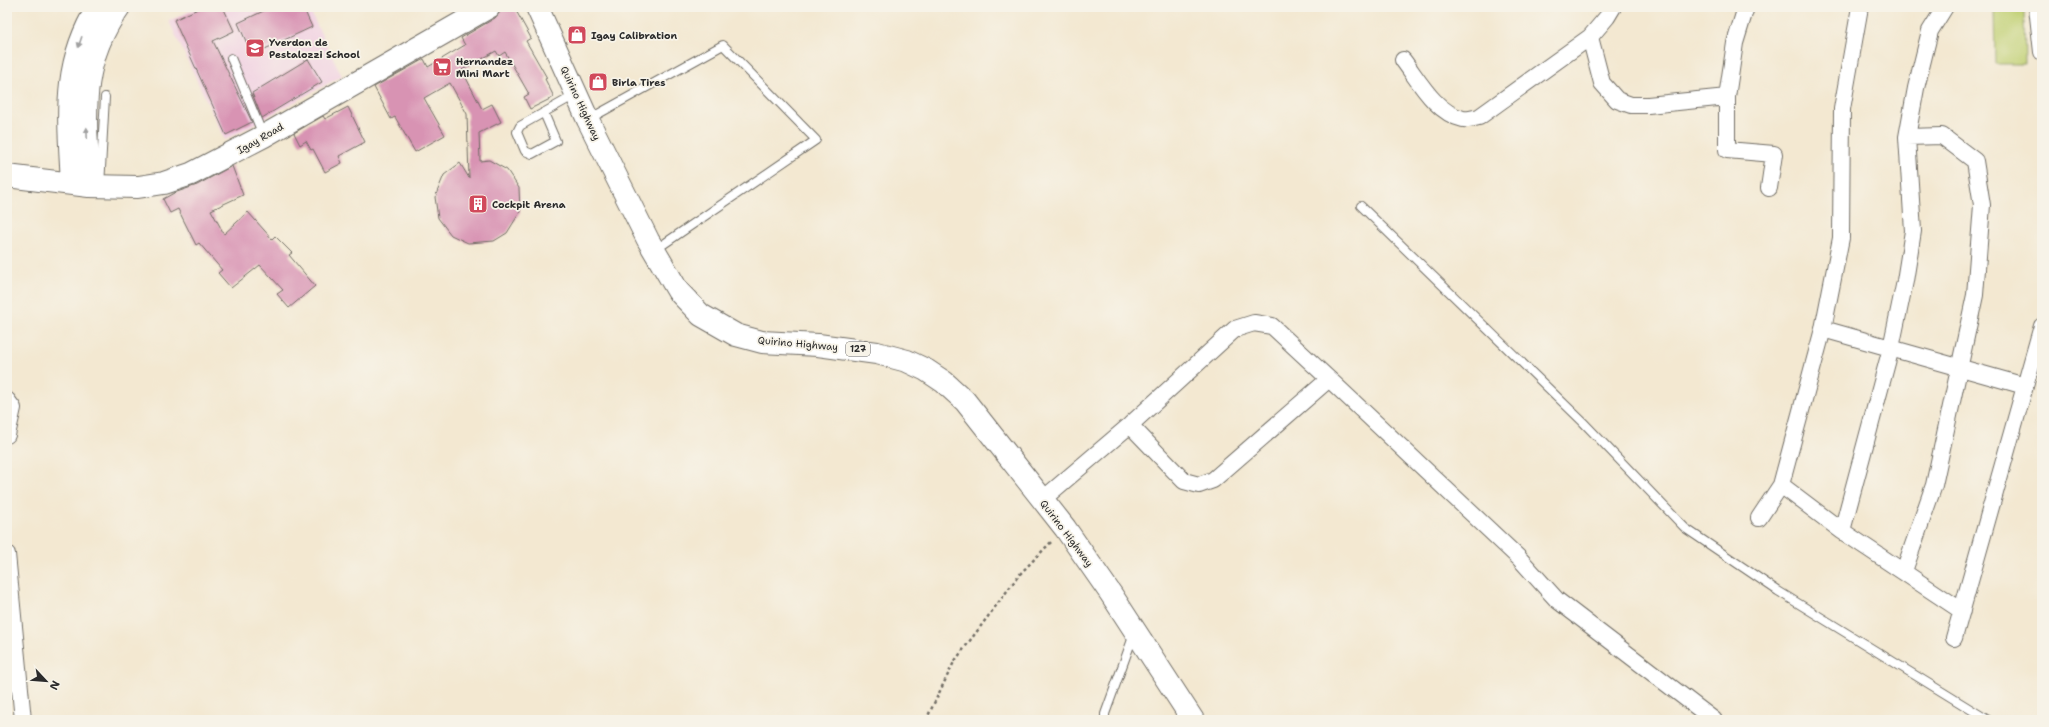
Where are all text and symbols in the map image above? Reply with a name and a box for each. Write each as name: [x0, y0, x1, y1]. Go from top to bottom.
shop icon: Igay Calibration: [566, 24, 588, 46]
place label: Igay Calibration: [591, 29, 678, 42]
one-way arrow: [77, 36, 83, 48]
place label: Yverdon de Pestalozzi School: [269, 36, 360, 61]
school or university icon: Yverdon de Pestalozzi School: [244, 37, 266, 59]
place label: Hernandez Mini Mart: [456, 55, 513, 80]
supermarket icon: Hernandez Mini Mart: [431, 56, 453, 78]
street label: Quirino Highway: [558, 64, 604, 143]
shop icon: Birla Tires: [587, 71, 609, 93]
place label: Birla Tires: [612, 76, 666, 89]
street label: Igay Road: [235, 120, 286, 157]
one-way arrow: [84, 126, 90, 139]
building icon: Cockpit Arena: [467, 193, 489, 215]
place label: Cockpit Arena: [492, 198, 566, 211]
street label: Quirino Highway: [757, 334, 839, 354]
road number: 127: [846, 342, 870, 356]
street label: Quirino Highway: [1037, 497, 1096, 570]
north arrow: [26, 661, 66, 701]
text: N: [46, 678, 63, 693]

